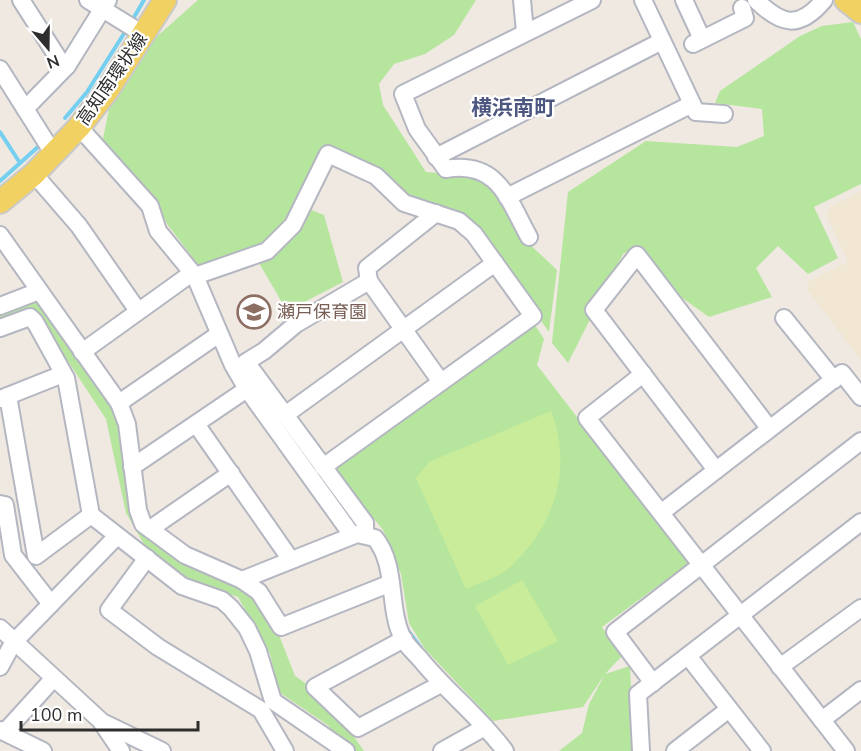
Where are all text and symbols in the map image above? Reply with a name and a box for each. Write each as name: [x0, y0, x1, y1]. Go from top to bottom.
north arrow: [18, 18, 78, 78]
street label: 高知南環状線: [71, 28, 153, 130]
text: N: [43, 49, 62, 74]
district label: 横浜南町: [471, 94, 555, 122]
school or university icon: 瀬戸保育園: [236, 294, 272, 330]
place label: 瀬戸保育園: [277, 300, 367, 324]
scale bar: [21, 694, 198, 732]
text: 100 m: [30, 703, 82, 727]

